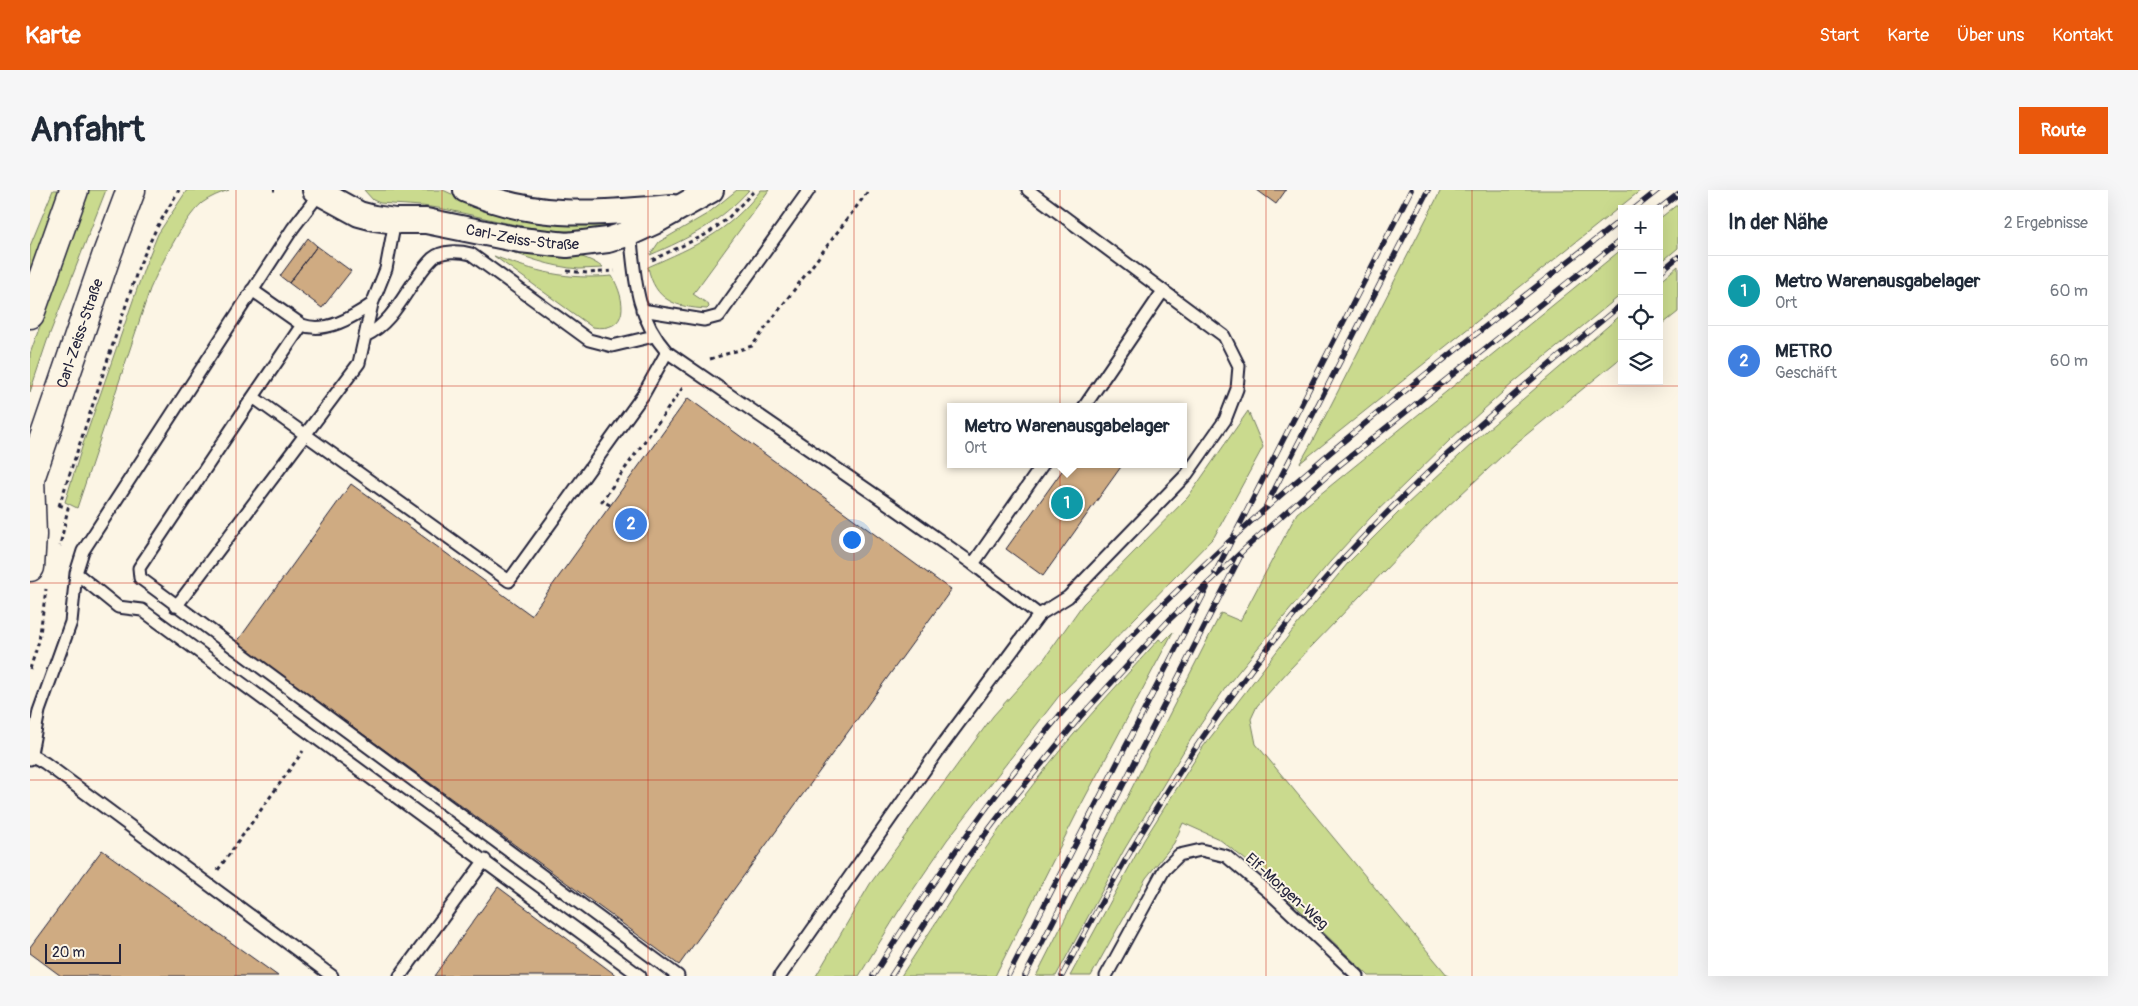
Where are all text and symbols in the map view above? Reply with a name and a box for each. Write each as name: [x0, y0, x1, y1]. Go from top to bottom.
text: Karte: [25, 21, 81, 50]
text: Start: [1819, 24, 1859, 47]
text: Karte: [1887, 24, 1929, 47]
text: Über uns: [1957, 24, 2024, 47]
text: Kontakt: [2052, 24, 2113, 47]
button: Route: [2019, 107, 2108, 154]
text: Anfahrt: [30, 108, 145, 152]
map controls: [1618, 205, 1663, 385]
button: +: [1618, 205, 1663, 250]
text: In der Nähe: [1728, 209, 1828, 236]
text: 2 Ergebnisse: [2004, 213, 2088, 233]
street label: Carl-Zeiss-Straße: [464, 220, 581, 255]
button: −: [1618, 250, 1663, 295]
text: Metro Warenausgabelager: [1775, 269, 1980, 293]
street label: Carl-Zeiss-Straße: [53, 276, 108, 391]
text: 1: [1741, 281, 1747, 301]
text: 60 m: [2050, 281, 2088, 301]
text: Ort: [1775, 293, 1797, 313]
button: locate: [1618, 295, 1663, 340]
text: METRO: [1775, 339, 1832, 363]
button: layers: [1618, 340, 1663, 385]
text: 2: [1740, 351, 1748, 371]
text: 60 m: [2050, 351, 2088, 371]
text: Geschäft: [1775, 363, 1837, 383]
popup: [947, 403, 1187, 468]
text: Metro Warenausgabelager: [964, 414, 1170, 438]
text: Ort: [964, 438, 987, 458]
pin: 1: [1051, 484, 1083, 522]
pin: 2: [615, 505, 647, 543]
your location: [839, 527, 865, 553]
street label: Elf-Morgen-Weg: [1241, 849, 1332, 934]
scale bar: [45, 941, 121, 964]
text: 20 m: [52, 944, 85, 961]

